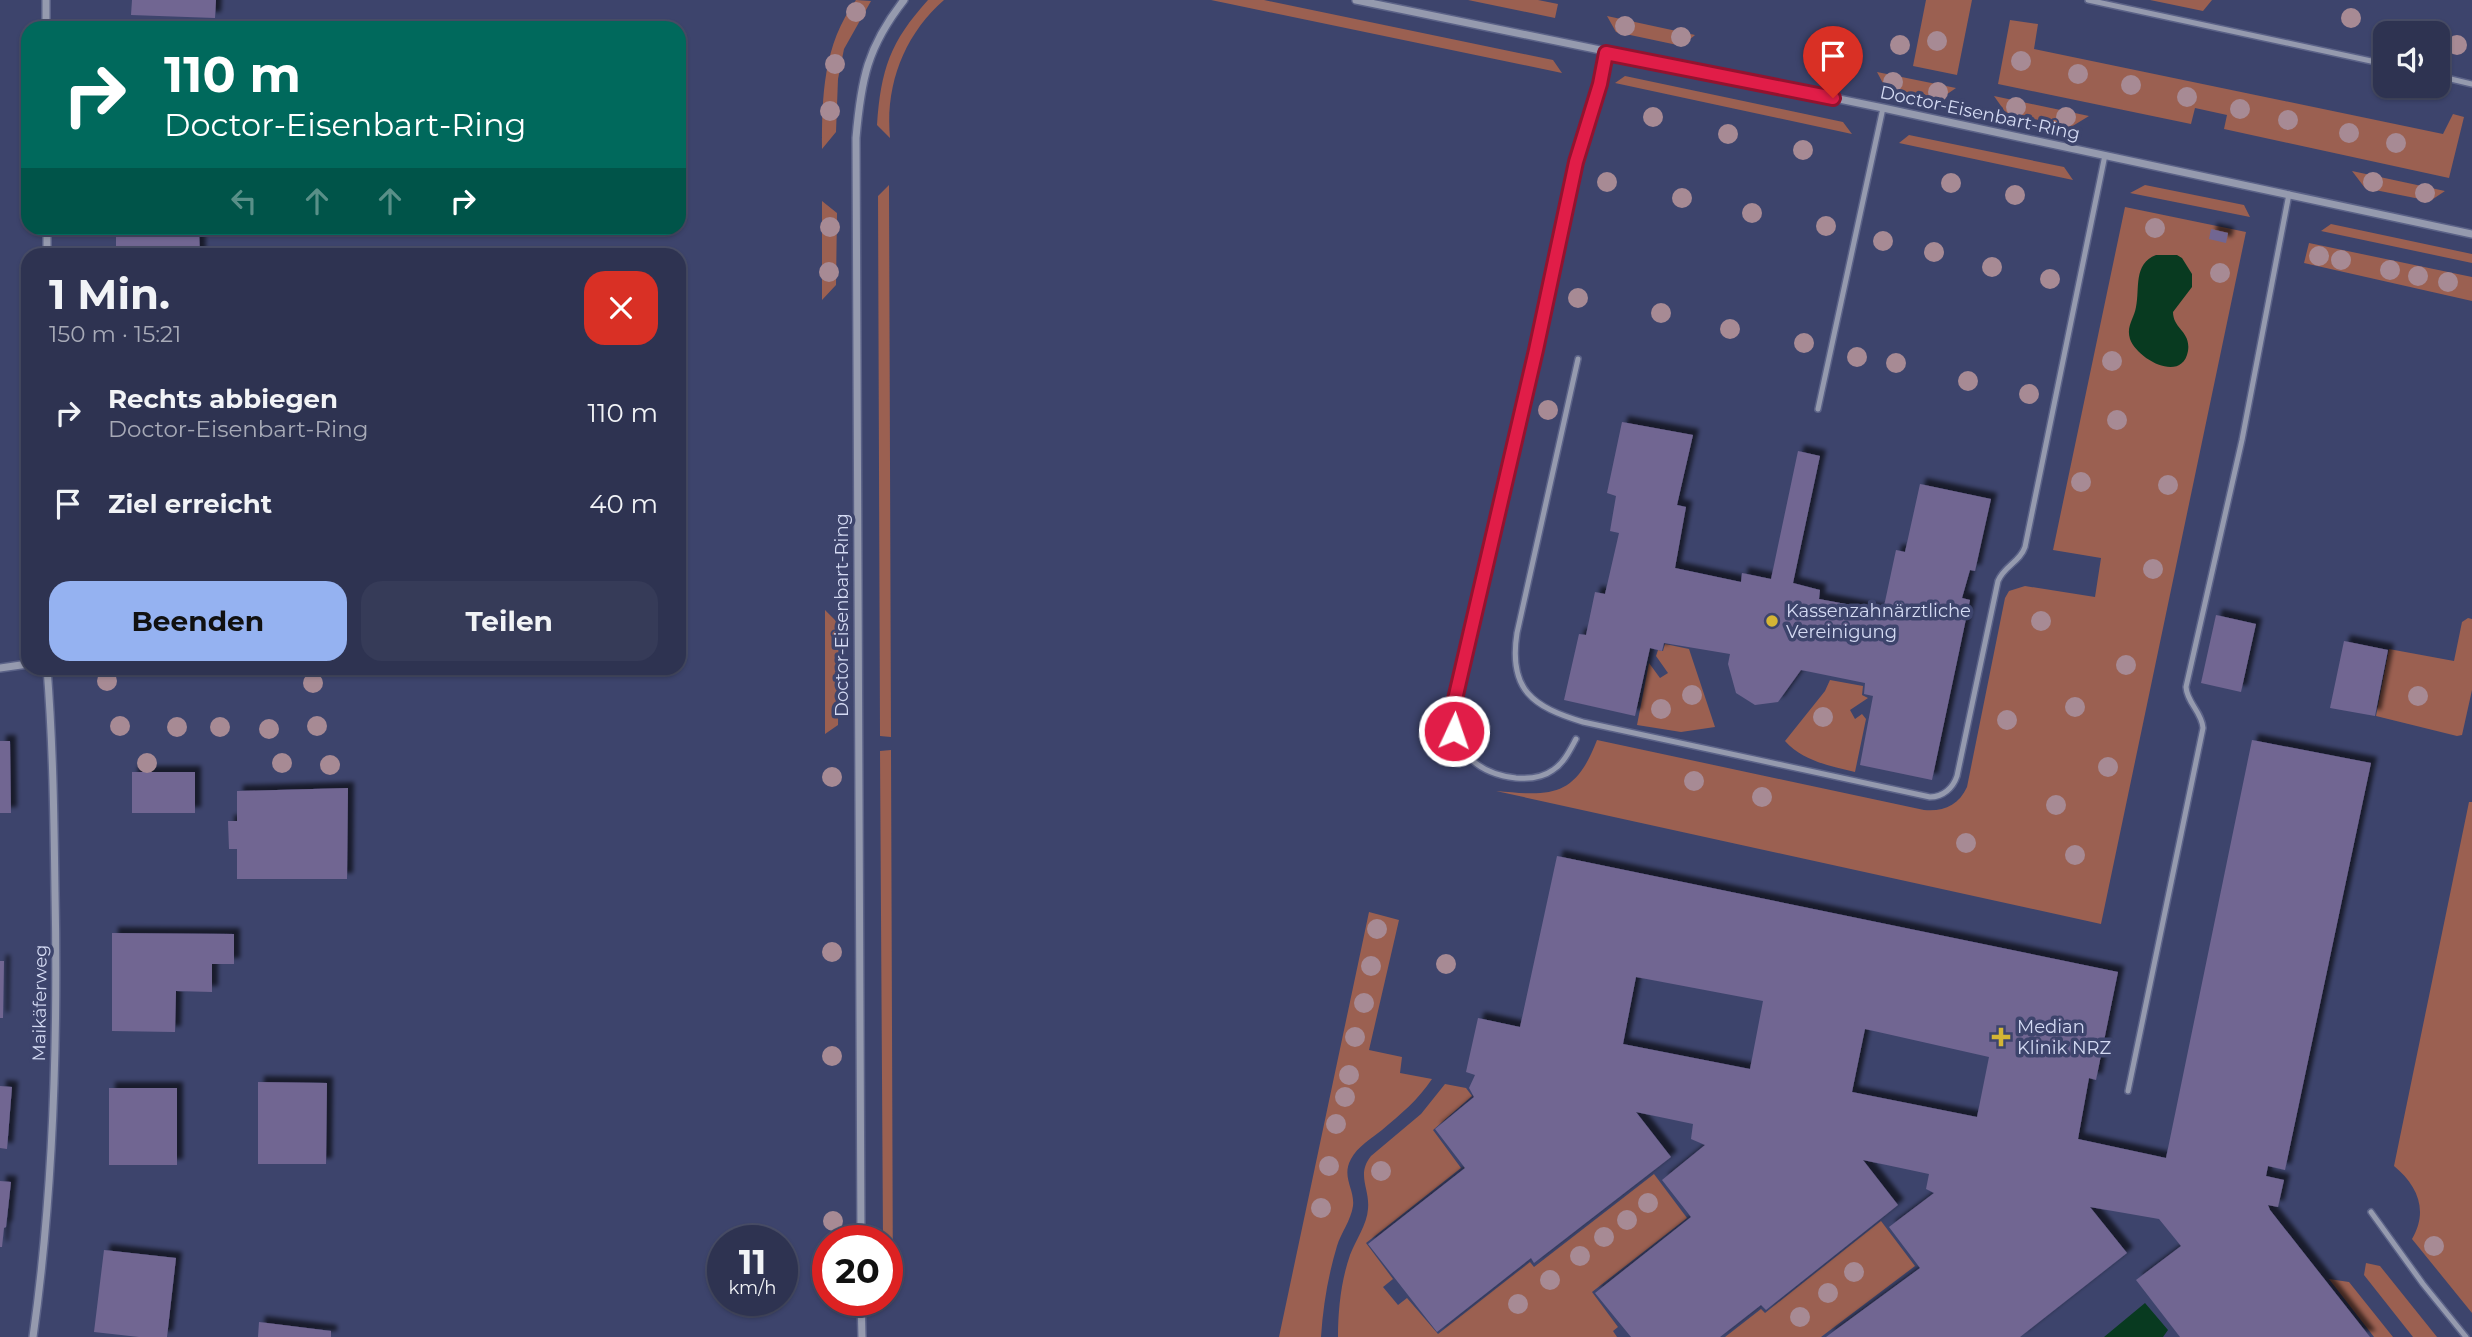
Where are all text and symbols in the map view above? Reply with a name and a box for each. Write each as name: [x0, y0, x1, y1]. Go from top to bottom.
map controls: [2373, 21, 2450, 98]
button: sound: [2373, 21, 2450, 98]
pin: [1803, 26, 1863, 98]
icon: arrive: [1814, 37, 1852, 75]
text: 110 m: [164, 45, 301, 104]
icon: right: [49, 49, 140, 140]
street label: Doctor-Eisenbart-Ring: [1878, 81, 2082, 145]
text: Doctor-Eisenbart-Ring: [164, 105, 526, 144]
icon: left: [225, 182, 263, 220]
icon: ahead: [298, 182, 336, 220]
icon: ahead: [371, 182, 409, 220]
icon: right: [444, 182, 482, 220]
text: 1 Min.: [49, 268, 170, 320]
button: close: [584, 271, 658, 345]
text: 150 m · 15:21: [49, 320, 181, 348]
text: Rechts abbiegen: [108, 383, 338, 415]
icon: right: [49, 394, 87, 432]
text: 110 m: [588, 397, 658, 429]
text: Doctor-Eisenbart-Ring: [108, 415, 369, 443]
icon: arrive: [49, 485, 87, 523]
text: Ziel erreicht: [108, 488, 272, 520]
text: 40 m: [589, 488, 658, 520]
street label: Doctor-Eisenbart-Ring: [831, 513, 853, 717]
button: Beenden: [49, 581, 347, 661]
button: Teilen: [361, 581, 658, 661]
place label: Kassenzahnärztliche Vereinigung: [1786, 600, 1971, 643]
marker: Kassenzahnärztliche Vereinigung: [1764, 613, 1780, 629]
position arrow: [1417, 694, 1491, 768]
street label: Maikäferweg: [28, 944, 52, 1062]
place label: Median Klinik NRZ: [2017, 1016, 2112, 1059]
marker: Median Klinik NRZ: [1991, 1027, 2011, 1047]
speed limit sign: 20: [812, 1225, 903, 1316]
text: 11: [739, 1240, 766, 1283]
text: km/h: [728, 1277, 777, 1299]

